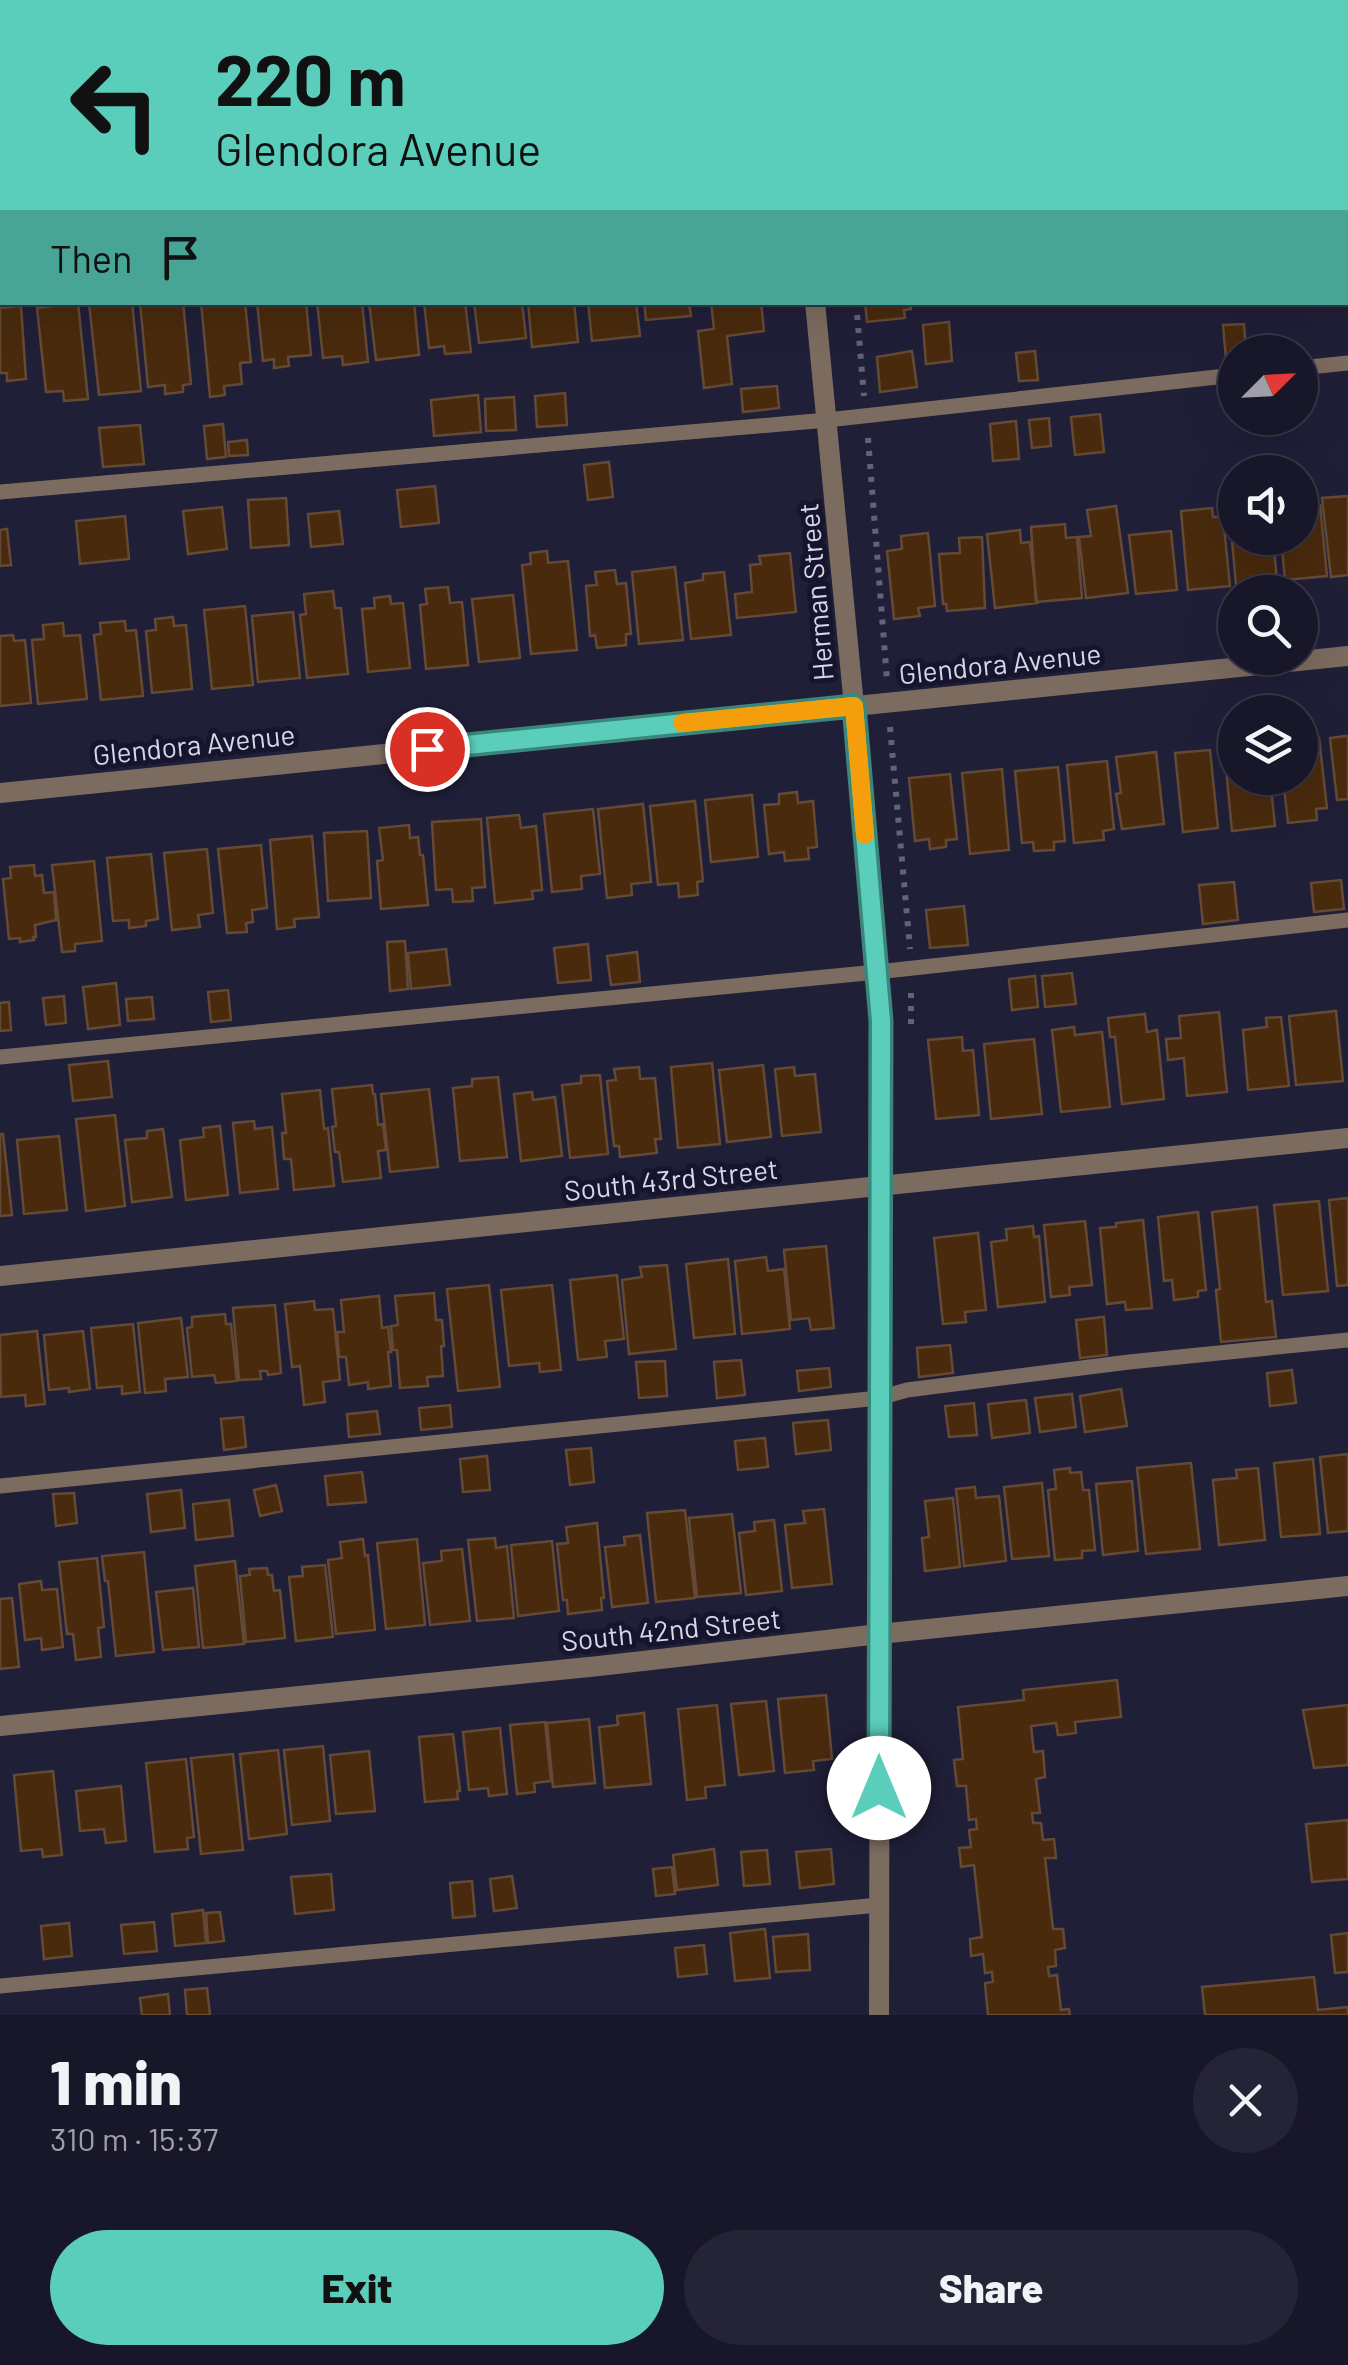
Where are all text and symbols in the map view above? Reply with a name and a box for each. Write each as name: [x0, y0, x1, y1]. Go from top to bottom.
text: 220 m: [215, 36, 406, 120]
icon: left: [50, 40, 180, 170]
text: Glendora Avenue: [215, 121, 541, 175]
icon: arrive: [153, 230, 208, 285]
text: Then: [50, 235, 133, 281]
north arrow: [1218, 335, 1318, 435]
map controls: [1218, 335, 1318, 795]
button: sound: [1218, 455, 1318, 555]
street label: Herman Street: [790, 502, 840, 682]
button: search: [1218, 575, 1318, 675]
street label: Glendora Avenue: [897, 635, 1103, 691]
button: layers: [1218, 695, 1318, 795]
pin: [385, 707, 470, 792]
street label: Glendora Avenue: [91, 716, 297, 772]
icon: arrive: [400, 722, 455, 777]
street label: South 43rd Street: [562, 1151, 779, 1207]
street label: South 42nd Street: [560, 1601, 782, 1657]
position arrow: [827, 1736, 931, 1840]
text: 1 min: [50, 2045, 182, 2117]
button: close: [1193, 2048, 1298, 2153]
text: 310 m · 15:37: [50, 2119, 218, 2157]
button: Exit: [50, 2230, 664, 2345]
button: Share: [684, 2230, 1298, 2345]

